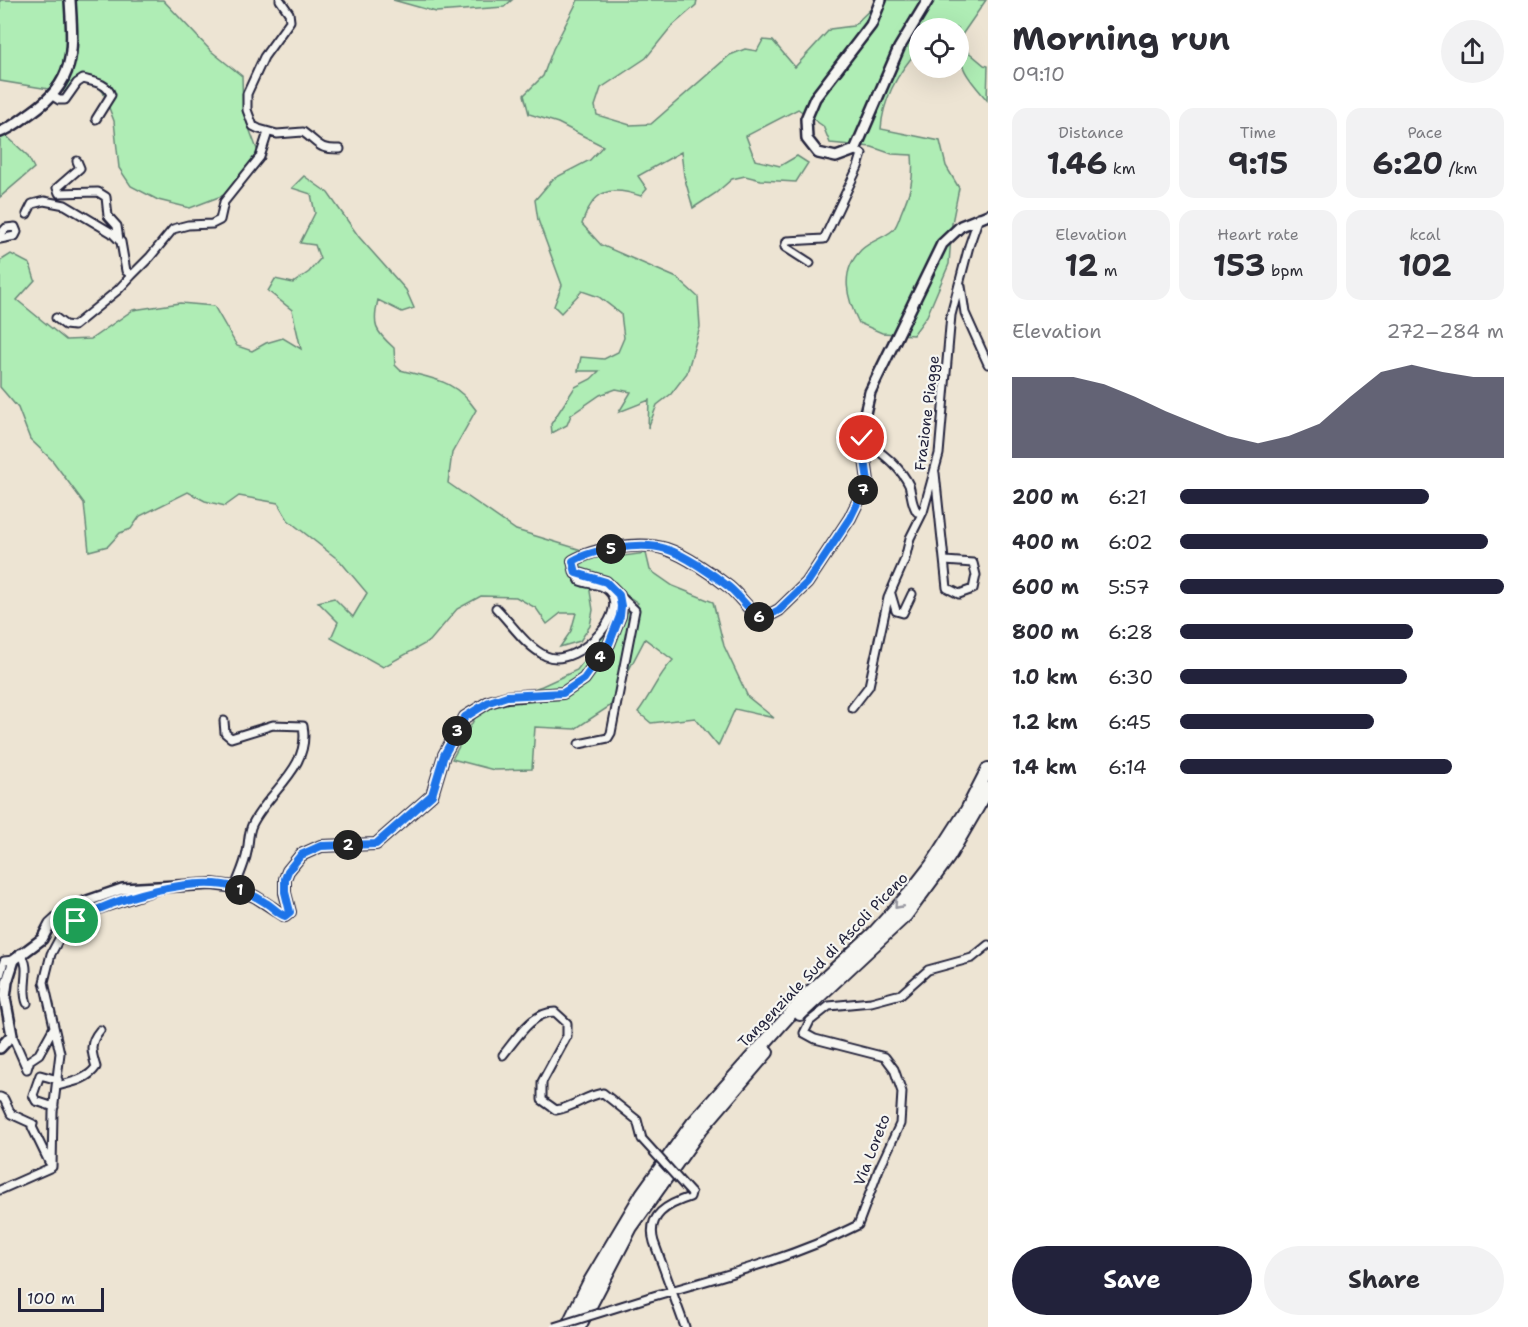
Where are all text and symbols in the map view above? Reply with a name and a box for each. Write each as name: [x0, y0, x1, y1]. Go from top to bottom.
text: Morning run: [1012, 16, 1230, 61]
map controls: [909, 18, 969, 78]
button: locate: [909, 18, 969, 78]
button: share: [1441, 20, 1504, 83]
text: 09:10: [1012, 61, 1065, 87]
text: Distance: [1058, 122, 1124, 143]
text: Time: [1240, 122, 1276, 143]
text: Pace: [1407, 122, 1443, 143]
text: 1.46: [1046, 143, 1107, 184]
text: 9:15: [1228, 143, 1288, 184]
text: 6:20: [1373, 143, 1443, 184]
text: km: [1107, 158, 1136, 179]
text: /km: [1443, 158, 1477, 179]
text: Elevation: [1055, 224, 1127, 245]
text: Heart rate: [1217, 224, 1299, 245]
text: kcal: [1409, 224, 1441, 245]
text: 12: [1065, 245, 1098, 286]
text: 153: [1213, 245, 1266, 286]
text: 102: [1398, 245, 1452, 286]
text: m: [1098, 260, 1117, 281]
text: bpm: [1266, 260, 1303, 281]
text: Elevation: [1012, 318, 1102, 344]
text: 272–284 m: [1386, 318, 1504, 344]
street label: Frazione Piagge: [910, 354, 944, 472]
pin: [836, 412, 887, 463]
icon: check: [845, 421, 878, 454]
pin: 7: [848, 475, 878, 505]
text: 7: [857, 479, 869, 500]
text: 200 m: [1012, 484, 1079, 510]
text: 6:21: [1108, 484, 1147, 510]
text: 400 m: [1012, 529, 1079, 555]
text: 6:02: [1108, 529, 1153, 555]
pin: 5: [596, 534, 626, 564]
text: 5: [606, 538, 616, 559]
text: 600 m: [1012, 574, 1079, 600]
text: 5:57: [1108, 574, 1150, 600]
pin: 6: [744, 602, 774, 632]
text: 6: [753, 606, 765, 627]
text: 800 m: [1012, 619, 1079, 645]
text: 6:28: [1108, 619, 1153, 645]
pin: 4: [585, 642, 615, 672]
text: 4: [594, 646, 606, 667]
text: 1.0 km: [1012, 664, 1077, 690]
text: 6:30: [1108, 664, 1153, 690]
text: 1.2 km: [1012, 709, 1078, 735]
text: 6:45: [1108, 709, 1151, 735]
pin: 3: [442, 716, 472, 746]
text: 3: [451, 720, 463, 741]
text: 1.4 km: [1012, 754, 1077, 780]
text: 6:14: [1108, 754, 1147, 780]
pin: 2: [333, 830, 363, 860]
text: 2: [342, 834, 354, 855]
street label: Tangenziale Sud di Ascoli Piceno: [734, 868, 912, 1052]
pin: 1: [225, 875, 255, 905]
text: 1: [236, 879, 244, 900]
pin: [50, 895, 101, 946]
one-way arrow: [895, 898, 906, 909]
icon: arrive: [59, 904, 92, 937]
street label: Via Loreto: [849, 1111, 895, 1189]
button: Save: [1012, 1246, 1252, 1315]
button: Share: [1264, 1246, 1504, 1315]
scale bar: [18, 1285, 104, 1312]
text: 100 m: [27, 1288, 75, 1309]

